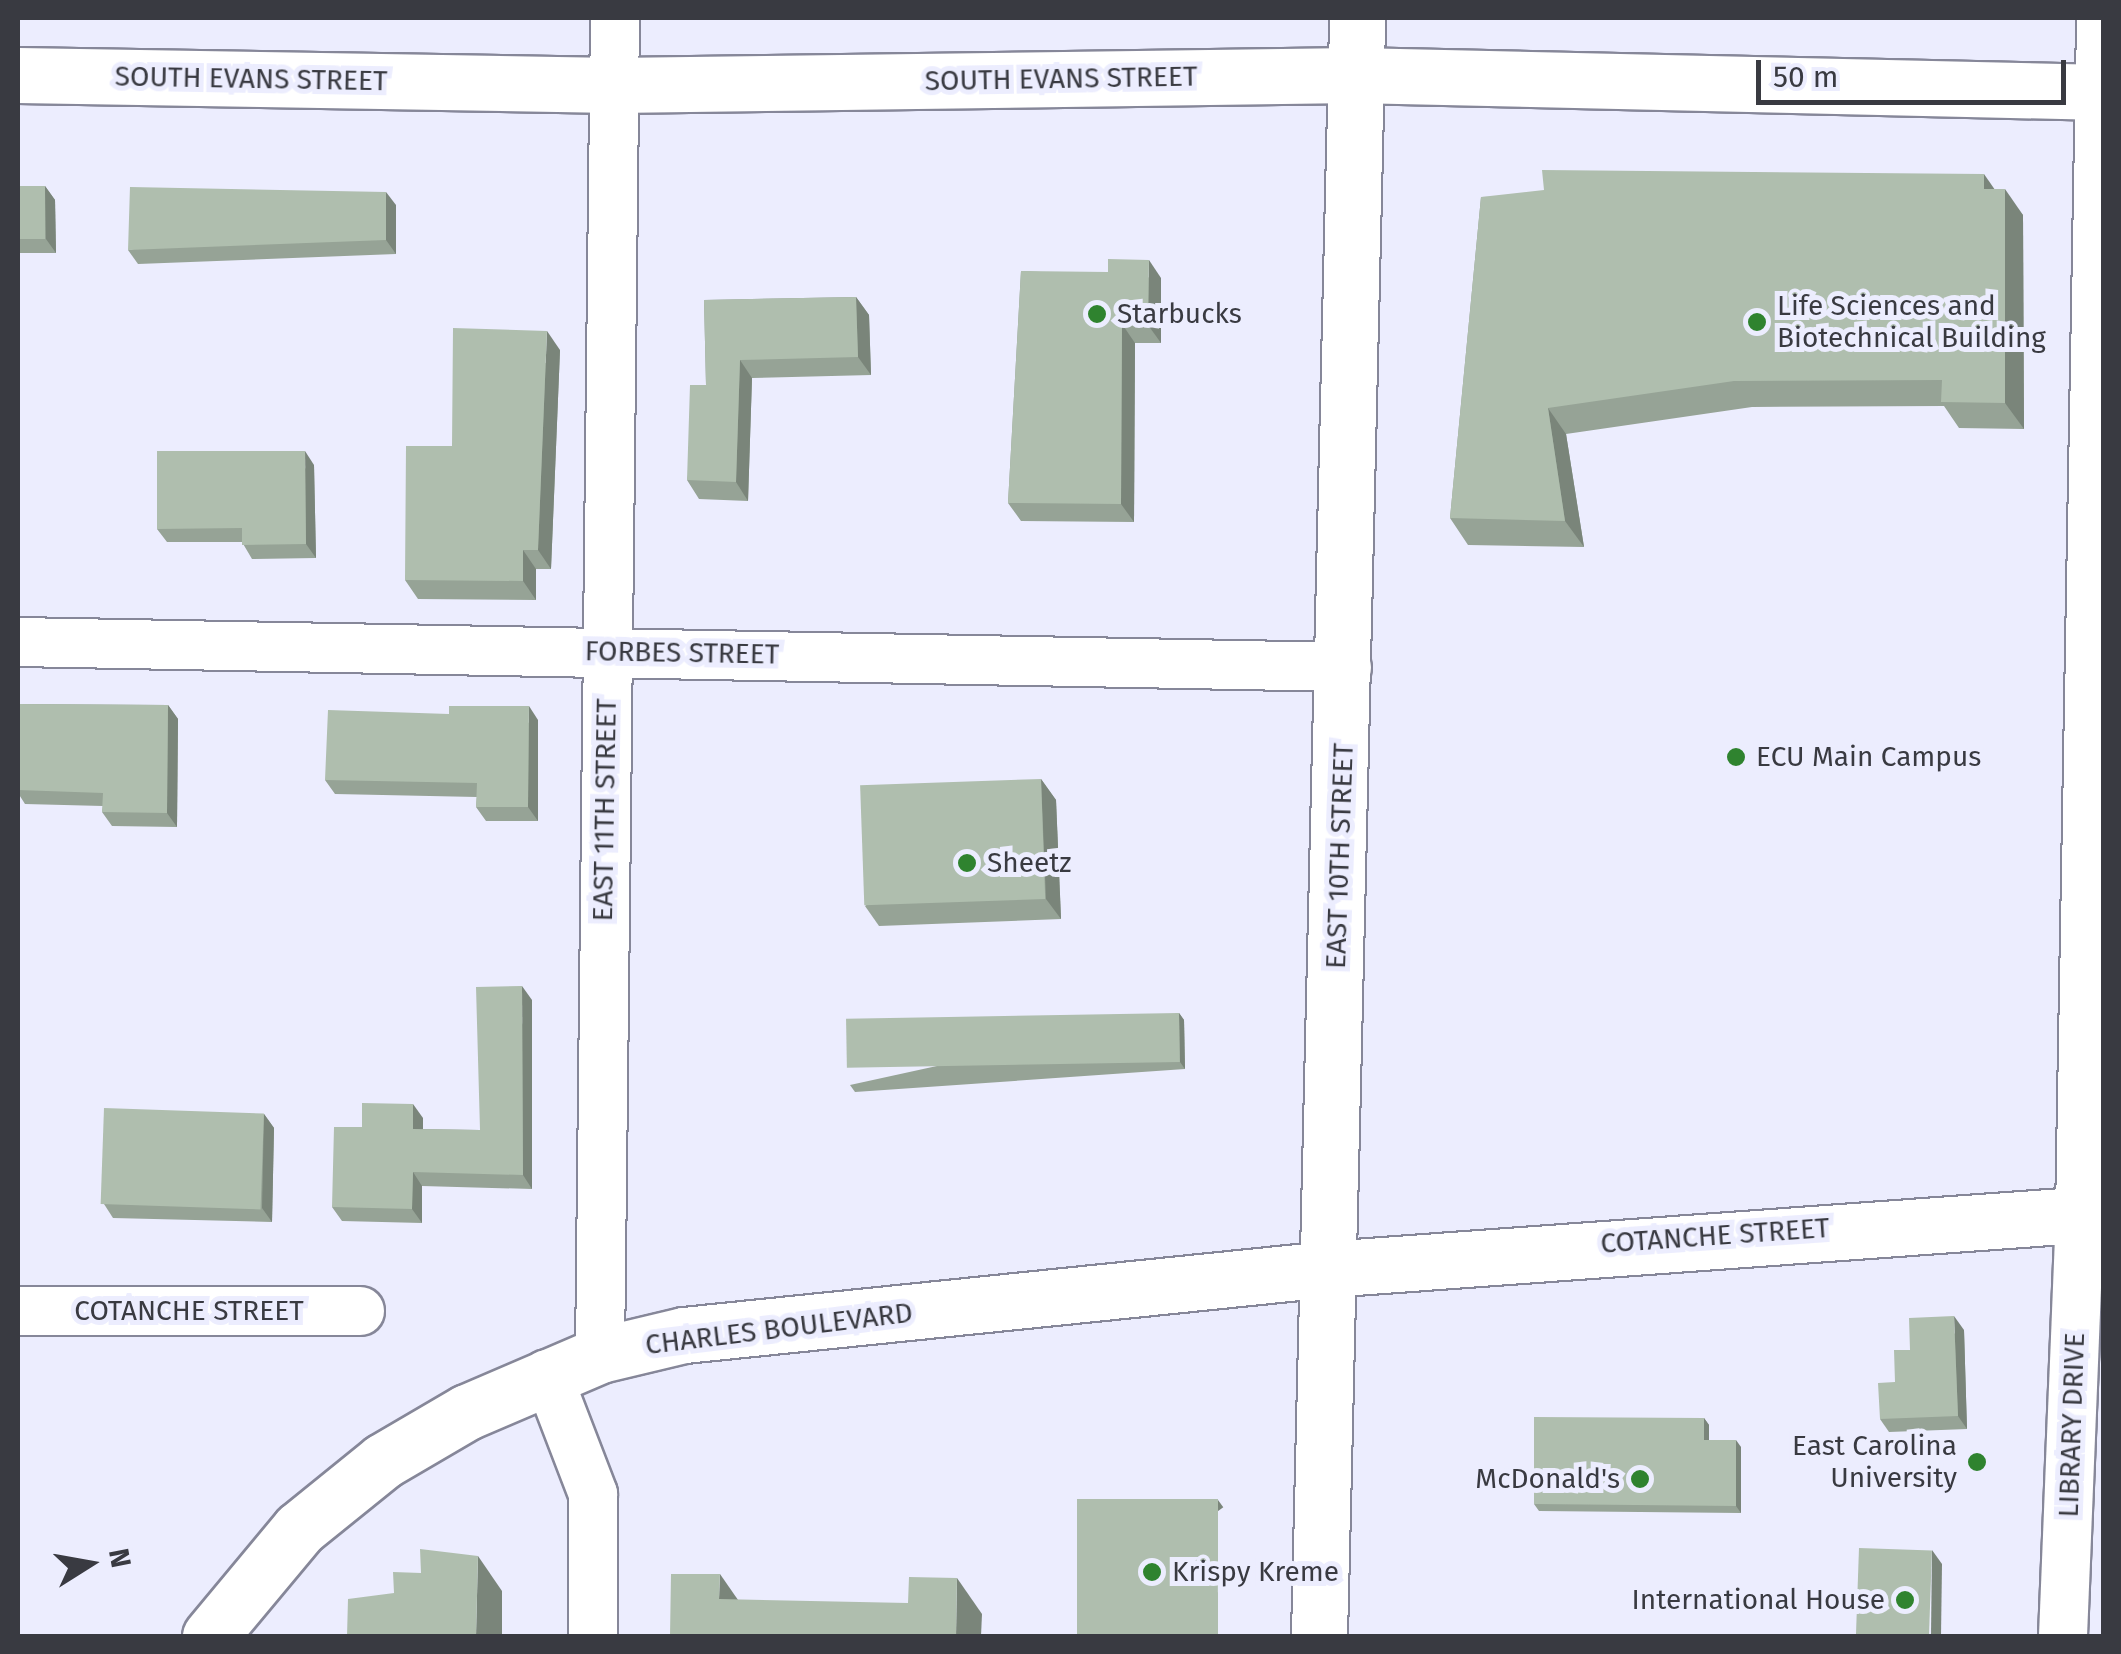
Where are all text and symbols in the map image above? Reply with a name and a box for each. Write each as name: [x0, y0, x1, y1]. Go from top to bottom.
scale bar: [1761, 40, 2071, 102]
text: 50 m: [1773, 59, 1838, 95]
street label: SOUTH EVANS STREET: [114, 60, 388, 98]
street label: SOUTH EVANS STREET: [924, 60, 1198, 98]
place label: Life Sciences and Biotechnical Building: [1777, 289, 2046, 355]
place label: Starbucks: [1117, 297, 1242, 331]
marker: Starbucks: [1086, 303, 1108, 325]
marker: Life Sciences and Biotechnical Building: [1746, 311, 1768, 333]
street label: FORBES STREET: [584, 635, 780, 671]
street label: EAST 11TH STREET: [586, 698, 624, 922]
place label: ECU Main Campus: [1756, 740, 1981, 774]
street label: EAST 10TH STREET: [1319, 743, 1361, 969]
marker: ECU Main Campus: [1725, 746, 1747, 768]
place label: Sheetz: [987, 846, 1072, 880]
marker: Sheetz: [956, 852, 978, 874]
street label: COTANCHE STREET: [1599, 1211, 1831, 1261]
street label: COTANCHE STREET: [74, 1294, 304, 1328]
street label: CHARLES BOULEVARD: [643, 1296, 915, 1362]
street label: LIBRARY DRIVE: [2052, 1332, 2092, 1518]
place label: East Carolina University: [1792, 1429, 1957, 1495]
marker: East Carolina University: [1966, 1451, 1988, 1473]
place label: McDonald's: [1475, 1462, 1620, 1496]
marker: McDonald's: [1629, 1468, 1651, 1490]
north arrow: [40, 1514, 140, 1614]
text: N: [102, 1546, 138, 1570]
place label: Krispy Kreme: [1172, 1555, 1339, 1589]
marker: Krispy Kreme: [1141, 1561, 1163, 1583]
place label: International House: [1632, 1583, 1885, 1617]
marker: International House: [1894, 1589, 1916, 1611]

